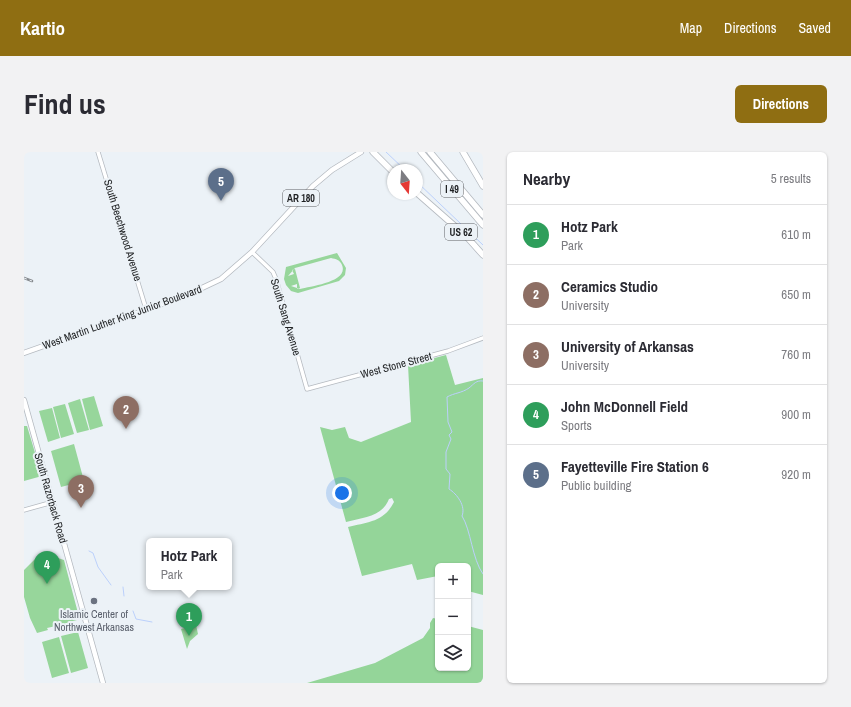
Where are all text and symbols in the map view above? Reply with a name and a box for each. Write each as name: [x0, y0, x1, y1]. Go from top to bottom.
text: Kartio: [20, 15, 65, 41]
text: Map: [680, 19, 702, 37]
text: Directions: [724, 19, 776, 37]
text: Saved: [798, 19, 831, 37]
text: Find us: [24, 85, 106, 123]
button: Directions: [735, 85, 827, 123]
north arrow: [387, 164, 423, 200]
text: Nearby: [523, 167, 570, 190]
pin: 5: [208, 168, 234, 201]
text: 5 results: [771, 170, 811, 187]
street label: South Beechwood Avenue: [101, 177, 145, 283]
road number: I 49: [441, 181, 463, 197]
road number: AR 180: [283, 190, 319, 206]
text: Hotz Park: [561, 216, 618, 237]
road number: US 62: [445, 224, 477, 240]
text: 1: [533, 226, 539, 243]
text: 610 m: [781, 226, 811, 243]
text: Park: [561, 237, 583, 254]
text: Ceramics Studio: [561, 276, 658, 297]
street label: South Sang Avenue: [268, 277, 304, 357]
street label: West Martin Luther King Junior Boulevard: [41, 282, 203, 352]
text: 2: [533, 286, 539, 303]
text: 650 m: [781, 286, 811, 303]
text: University: [561, 297, 609, 314]
text: University of Arkansas: [561, 336, 694, 357]
text: 3: [533, 346, 539, 363]
text: 760 m: [781, 346, 811, 363]
street label: West Stone Street: [359, 349, 434, 381]
text: University: [561, 357, 609, 374]
pin: 2: [113, 396, 139, 429]
text: John McDonnell Field: [561, 396, 688, 417]
text: 4: [533, 406, 539, 423]
text: 900 m: [781, 406, 811, 423]
text: Sports: [561, 417, 592, 434]
street label: South Razorback Road: [31, 451, 71, 545]
text: Fayetteville Fire Station 6: [561, 456, 709, 477]
text: 5: [533, 466, 539, 483]
text: 920 m: [781, 466, 811, 483]
pin: 3: [68, 475, 94, 508]
text: Public building: [561, 477, 632, 494]
your location: [332, 483, 352, 503]
popup: [146, 538, 232, 590]
text: Hotz Park: [161, 545, 217, 566]
pin: 4: [34, 551, 60, 584]
map controls: [435, 563, 471, 671]
button: +: [435, 563, 471, 599]
text: Park: [161, 566, 183, 583]
marker: Islamic Center of Northwest Arkansas: [89, 596, 99, 606]
button: −: [435, 599, 471, 635]
pin: 1: [176, 603, 202, 636]
place label: Islamic Center of Northwest Arkansas: [54, 607, 135, 634]
button: layers: [435, 635, 471, 671]

